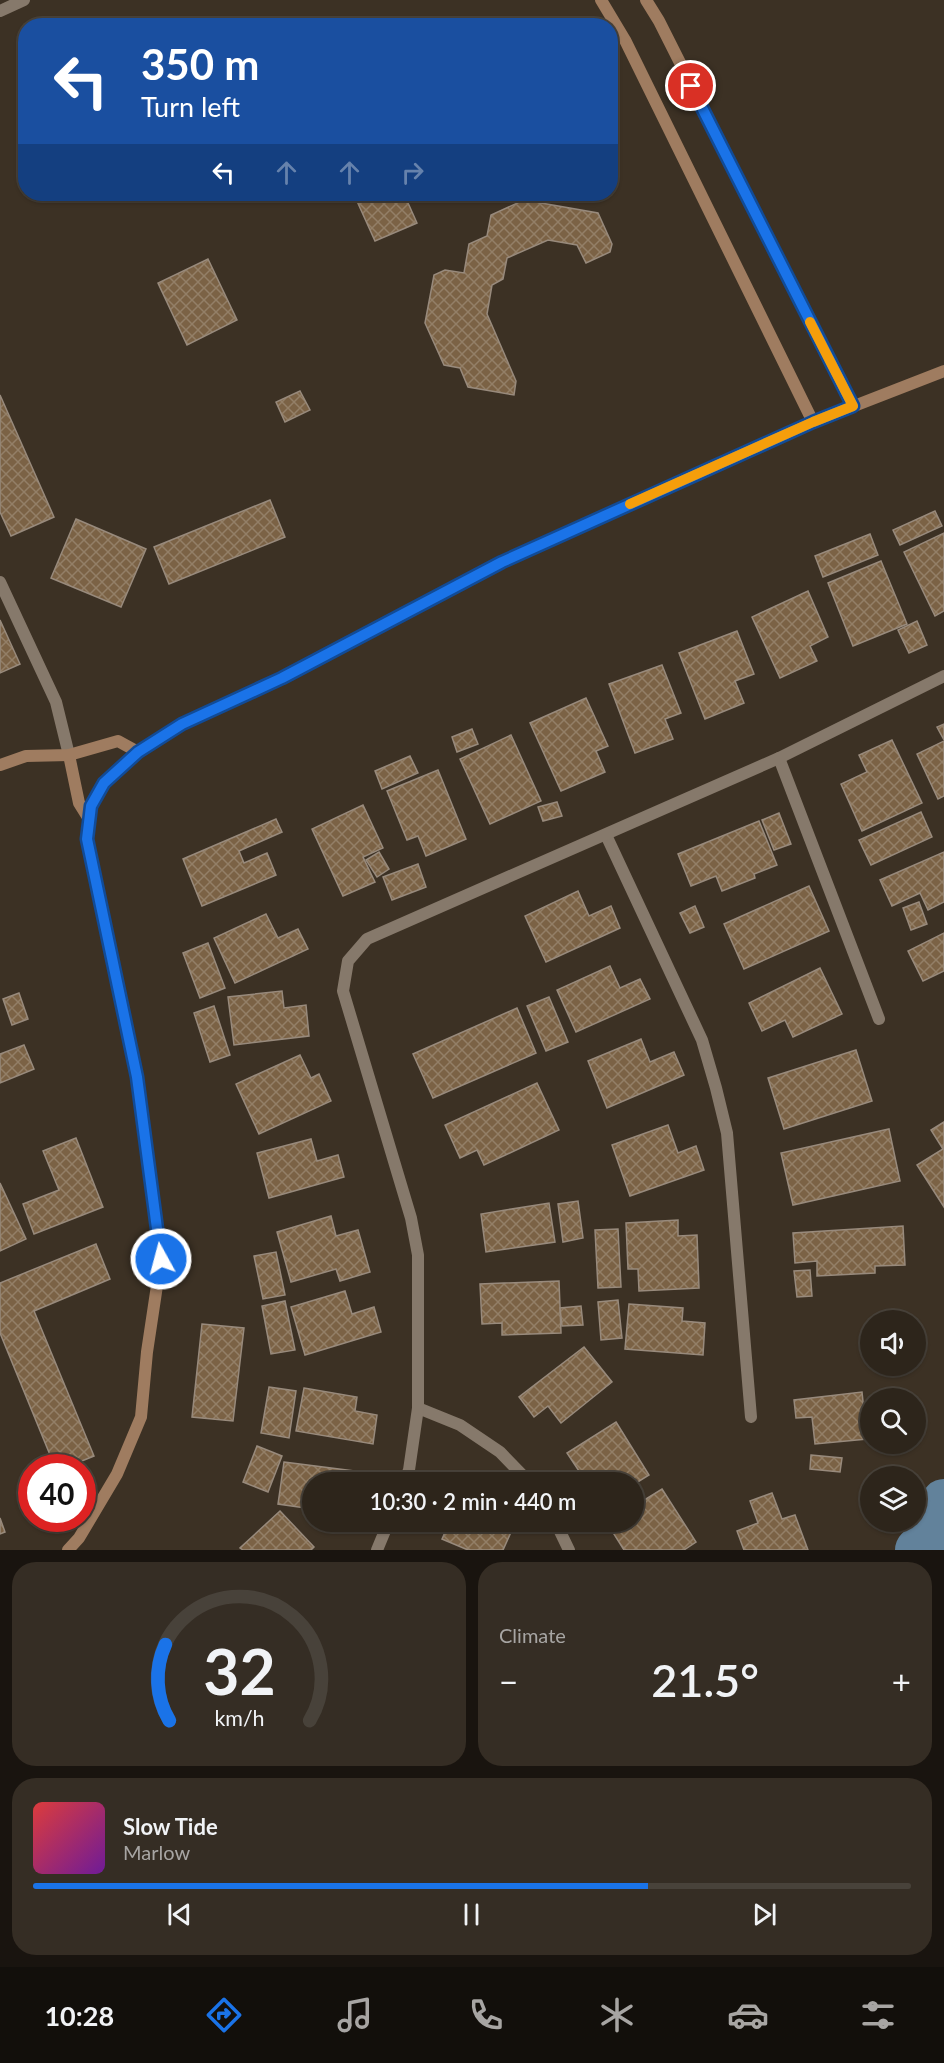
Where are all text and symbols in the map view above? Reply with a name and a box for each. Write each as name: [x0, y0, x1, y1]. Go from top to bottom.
text: 350 m: [141, 39, 259, 89]
icon: left: [42, 42, 120, 120]
pin: [665, 60, 716, 111]
icon: arrive: [674, 69, 707, 102]
text: Turn left: [141, 90, 240, 123]
icon: left: [207, 156, 240, 189]
icon: ahead: [270, 156, 303, 189]
icon: ahead: [333, 156, 366, 189]
icon: right: [396, 156, 429, 189]
position arrow: [129, 1227, 193, 1291]
map controls: [860, 1310, 926, 1532]
button: sound: [860, 1310, 926, 1376]
button: search: [860, 1388, 926, 1454]
speed limit sign: 40: [18, 1454, 96, 1532]
button: layers: [860, 1466, 926, 1532]
text: 10:30 · 2 min · 440 m: [370, 1488, 576, 1515]
text: Climate: [499, 1623, 566, 1647]
text: 32: [203, 1633, 275, 1708]
text: 21.5°: [651, 1653, 759, 1707]
text: −: [499, 1661, 518, 1701]
text: +: [892, 1661, 911, 1701]
text: km/h: [214, 1705, 264, 1731]
text: Slow Tide: [123, 1813, 218, 1840]
text: Marlow: [123, 1840, 190, 1864]
icon: previous: [163, 1898, 196, 1931]
icon: pause: [455, 1898, 488, 1931]
icon: next: [748, 1898, 781, 1931]
icon: directions: [203, 1994, 245, 2036]
icon: music: [334, 1994, 376, 2036]
icon: phone: [465, 1994, 507, 2036]
icon: climate: [596, 1994, 638, 2036]
icon: car: [727, 1994, 769, 2036]
icon: filters: [857, 1994, 899, 2036]
text: 10:28: [44, 1999, 114, 2032]

